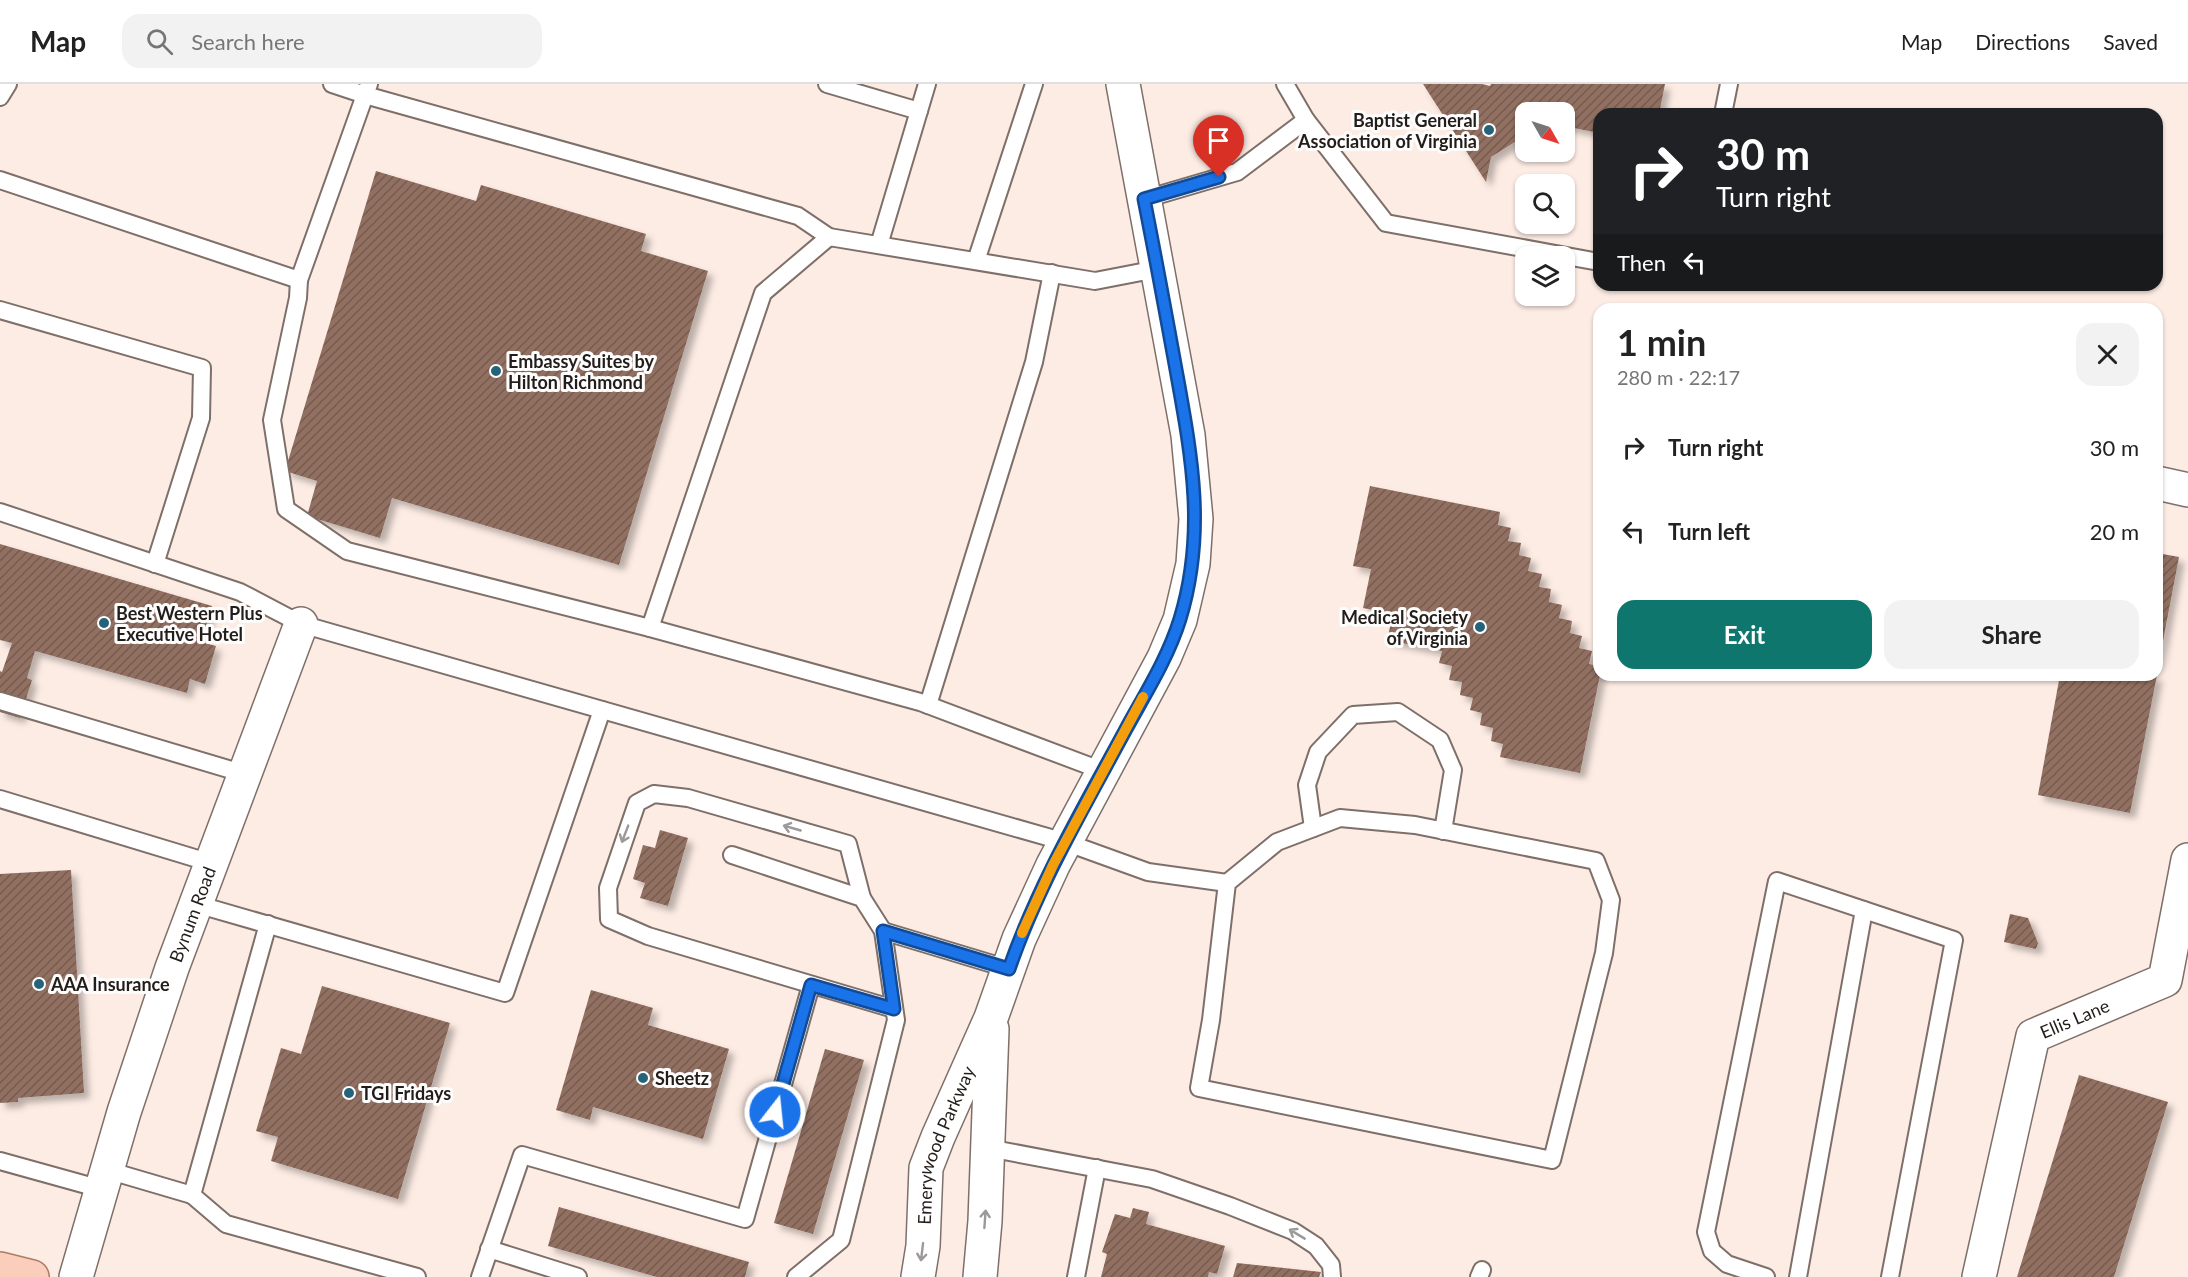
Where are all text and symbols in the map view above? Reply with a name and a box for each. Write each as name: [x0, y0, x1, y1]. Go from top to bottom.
search box: [122, 14, 542, 68]
text: Map: [30, 24, 86, 58]
icon: search: [143, 25, 176, 58]
text: Search here: [191, 28, 305, 55]
text: Map: [1901, 29, 1942, 54]
text: Directions: [1975, 29, 2070, 54]
text: Saved: [2103, 29, 2158, 54]
north arrow: [1515, 102, 1575, 162]
map controls: [1515, 102, 1575, 306]
place label: Baptist General Association of Virginia: [1297, 109, 1477, 152]
pin: [1193, 115, 1244, 177]
marker: Baptist General Association of Virginia: [1482, 123, 1496, 137]
icon: arrive: [1202, 124, 1235, 157]
text: 30 m: [1716, 129, 1810, 179]
icon: right: [1617, 132, 1695, 210]
button: search: [1515, 174, 1575, 234]
text: Turn right: [1716, 180, 1831, 213]
button: layers: [1515, 246, 1575, 306]
icon: left: [1678, 246, 1711, 279]
text: Then: [1617, 249, 1666, 276]
text: 1 min: [1617, 320, 1706, 364]
button: close: [2076, 323, 2139, 386]
place label: Embassy Suites by Hilton Richmond: [508, 350, 655, 393]
marker: Embassy Suites by Hilton Richmond: [489, 364, 503, 378]
text: 280 m · 22:17: [1617, 365, 1740, 389]
icon: right: [1617, 431, 1650, 464]
text: Turn right: [1668, 434, 1763, 461]
text: 30 m: [2090, 434, 2139, 461]
icon: left: [1617, 515, 1650, 548]
text: Turn left: [1668, 518, 1750, 545]
text: 20 m: [2090, 518, 2139, 545]
button: Exit: [1617, 600, 1872, 669]
button: Share: [1884, 600, 2139, 669]
place label: Best Western Plus Executive Hotel: [116, 602, 263, 645]
place label: Medical Society of Virginia: [1341, 606, 1469, 649]
marker: Best Western Plus Executive Hotel: [97, 616, 111, 630]
marker: Medical Society of Virginia: [1473, 620, 1487, 634]
one-way arrow: [783, 822, 802, 833]
one-way arrow: [619, 825, 630, 843]
street label: Bynum Road: [164, 864, 220, 965]
place label: AAA Insurance: [50, 973, 170, 995]
marker: AAA Insurance: [32, 977, 46, 991]
street label: Ellis Lane: [2036, 994, 2112, 1043]
street label: Emerywood Parkway: [913, 1062, 980, 1225]
place label: Sheetz: [655, 1067, 709, 1089]
marker: Sheetz: [636, 1071, 650, 1085]
position arrow: [743, 1080, 807, 1144]
place label: TGI Fridays: [361, 1082, 451, 1104]
marker: TGI Fridays: [342, 1086, 356, 1100]
one-way arrow: [980, 1209, 991, 1229]
one-way arrow: [1289, 1228, 1306, 1240]
one-way arrow: [916, 1241, 927, 1261]

